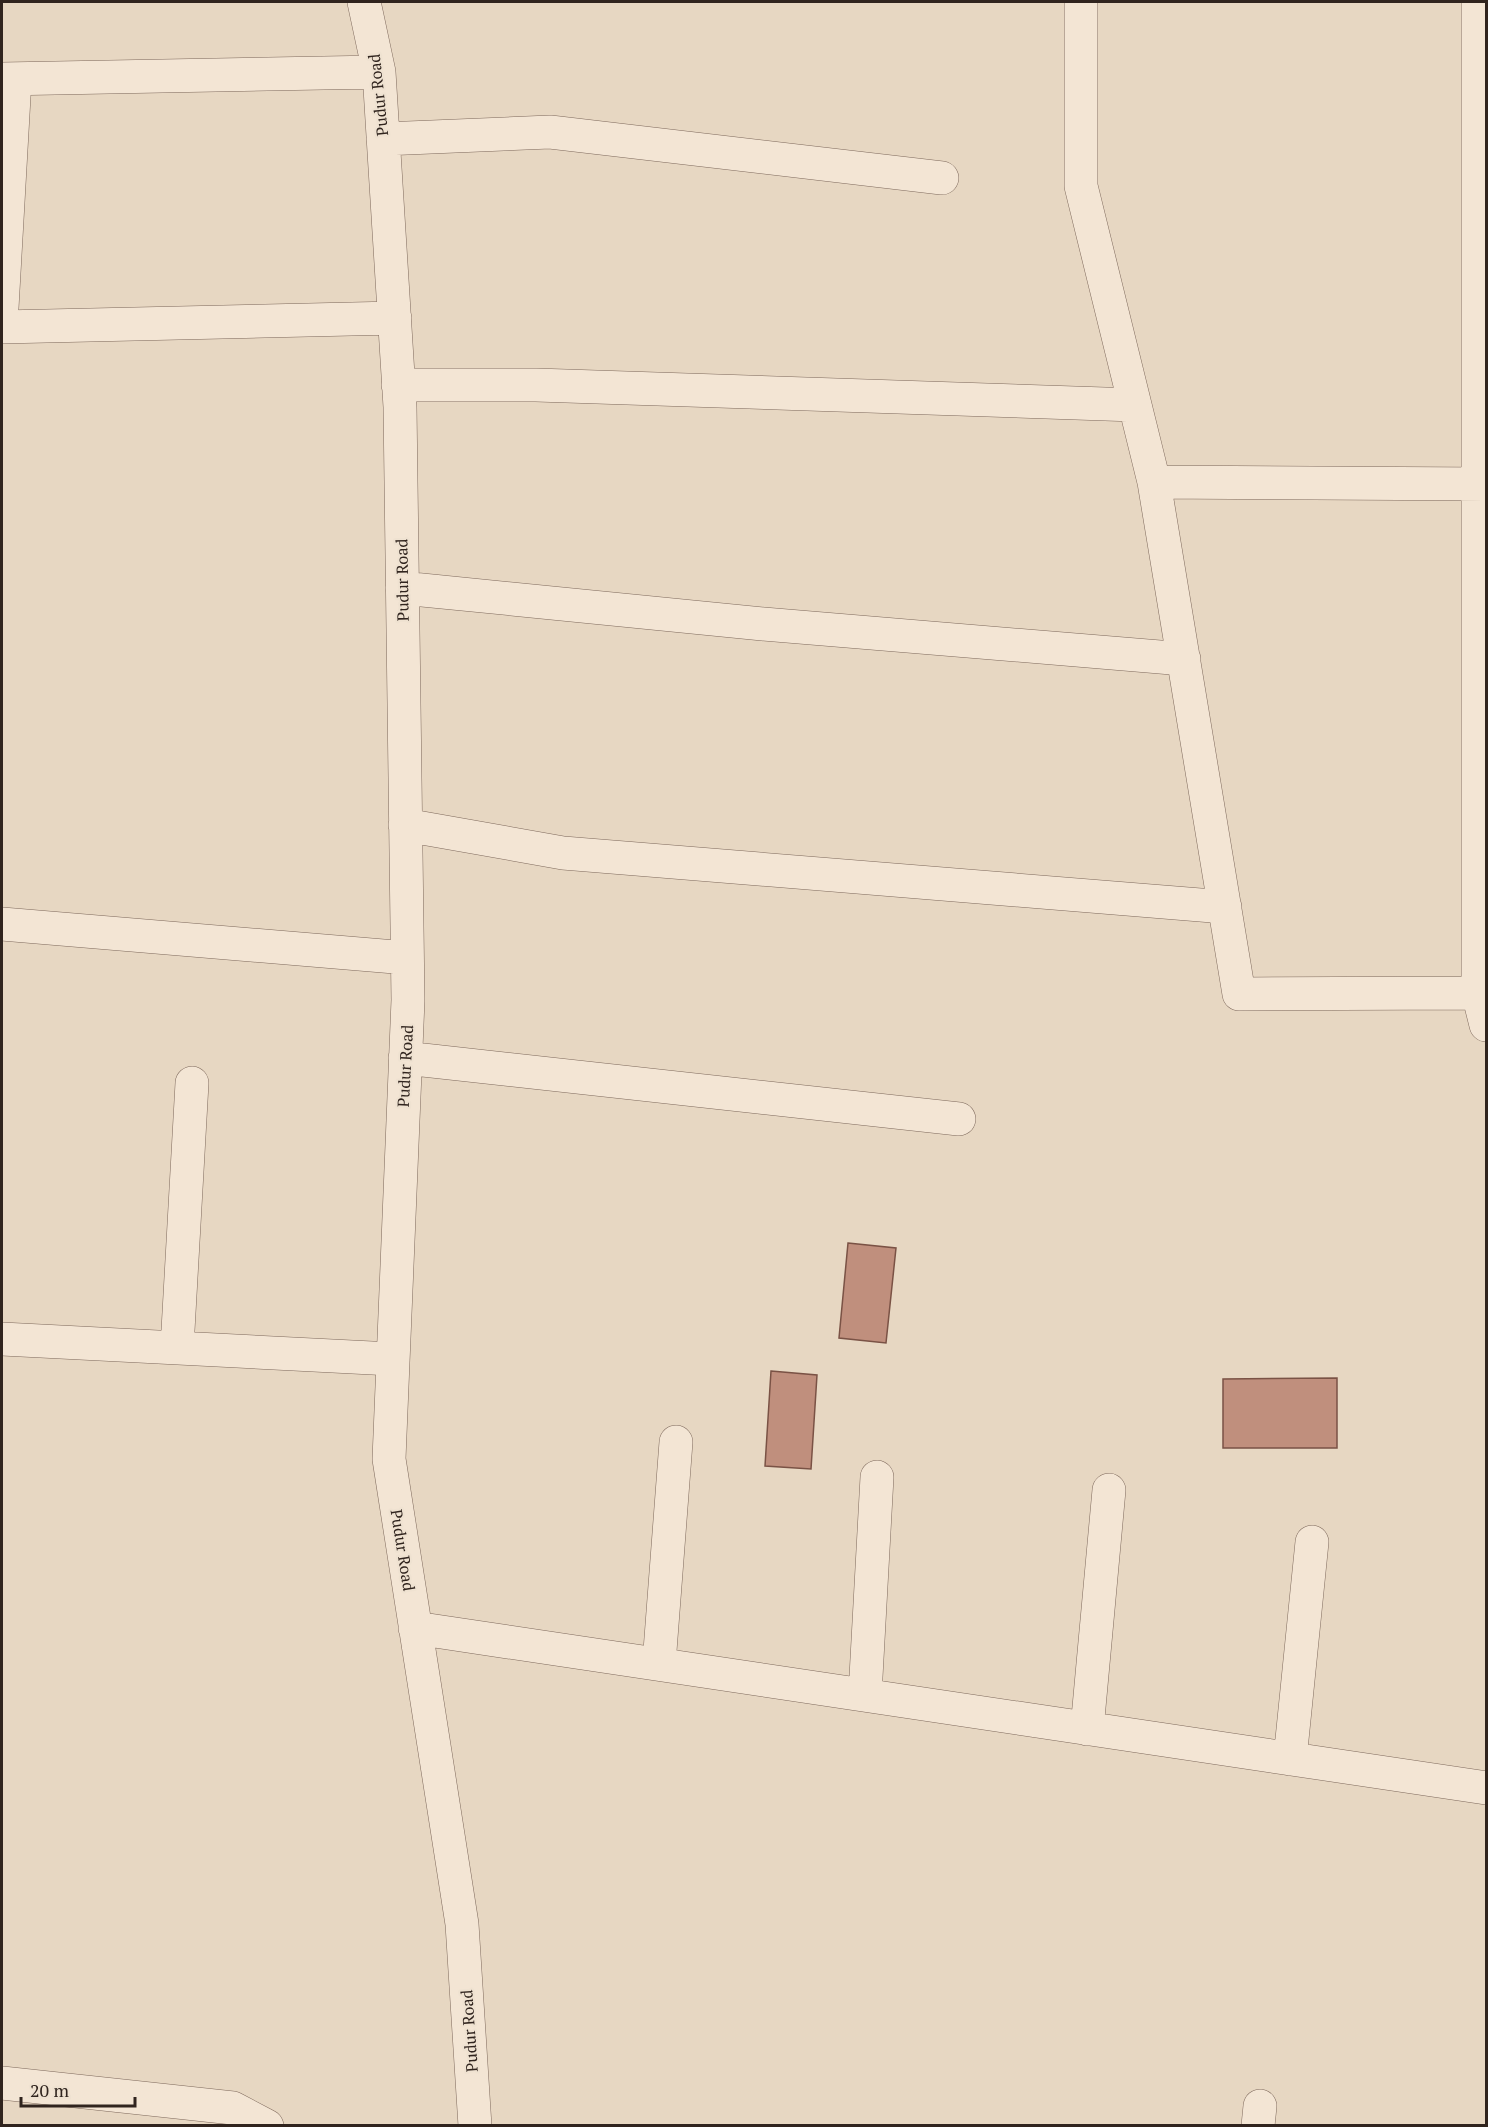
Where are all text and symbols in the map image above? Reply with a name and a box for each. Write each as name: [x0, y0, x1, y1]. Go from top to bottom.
street label: Pudur Road: [363, 53, 393, 137]
street label: Pudur Road: [390, 538, 414, 621]
street label: Pudur Road: [392, 1024, 418, 1108]
street label: Pudur Road: [386, 1508, 420, 1593]
street label: Pudur Road: [455, 1989, 483, 2073]
scale bar: [21, 2070, 135, 2108]
text: 20 m: [30, 2078, 70, 2102]

